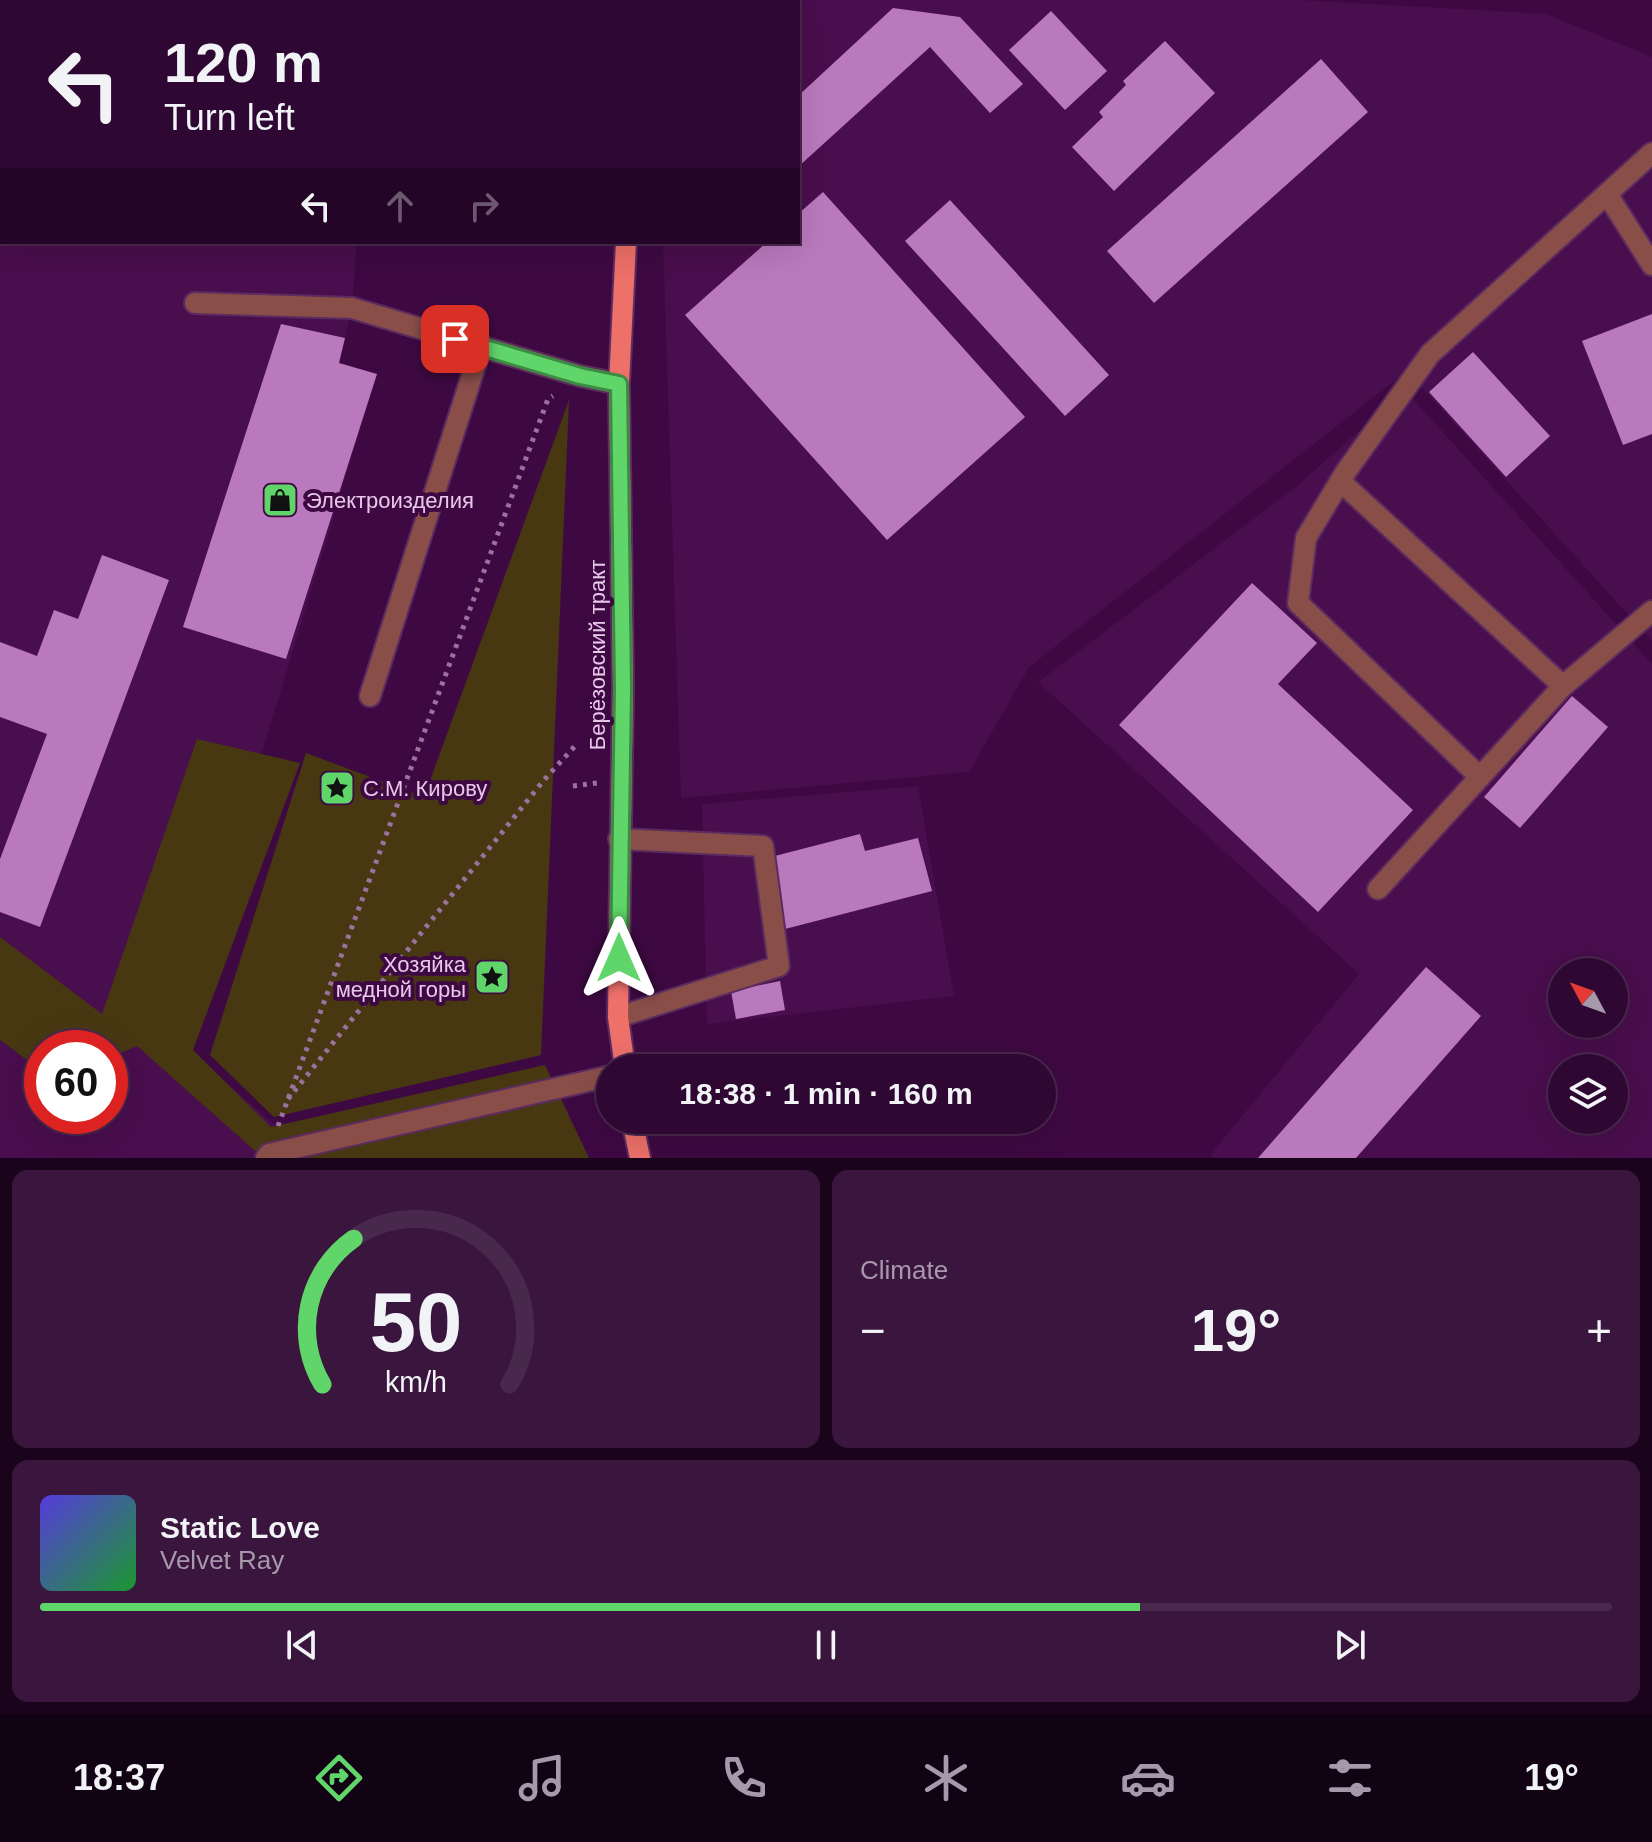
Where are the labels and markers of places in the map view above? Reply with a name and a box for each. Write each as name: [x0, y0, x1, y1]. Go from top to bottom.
pin: [421, 305, 489, 373]
shop icon: Электроизделия: [261, 481, 299, 519]
place label: Электроизделия: [306, 488, 474, 513]
place icon: С.М. Кирову: [318, 769, 356, 807]
place label: С.М. Кирову: [363, 776, 487, 801]
place label: Хозяйка медной горы: [336, 952, 467, 1002]
place icon: Хозяйка медной горы: [473, 958, 511, 996]

